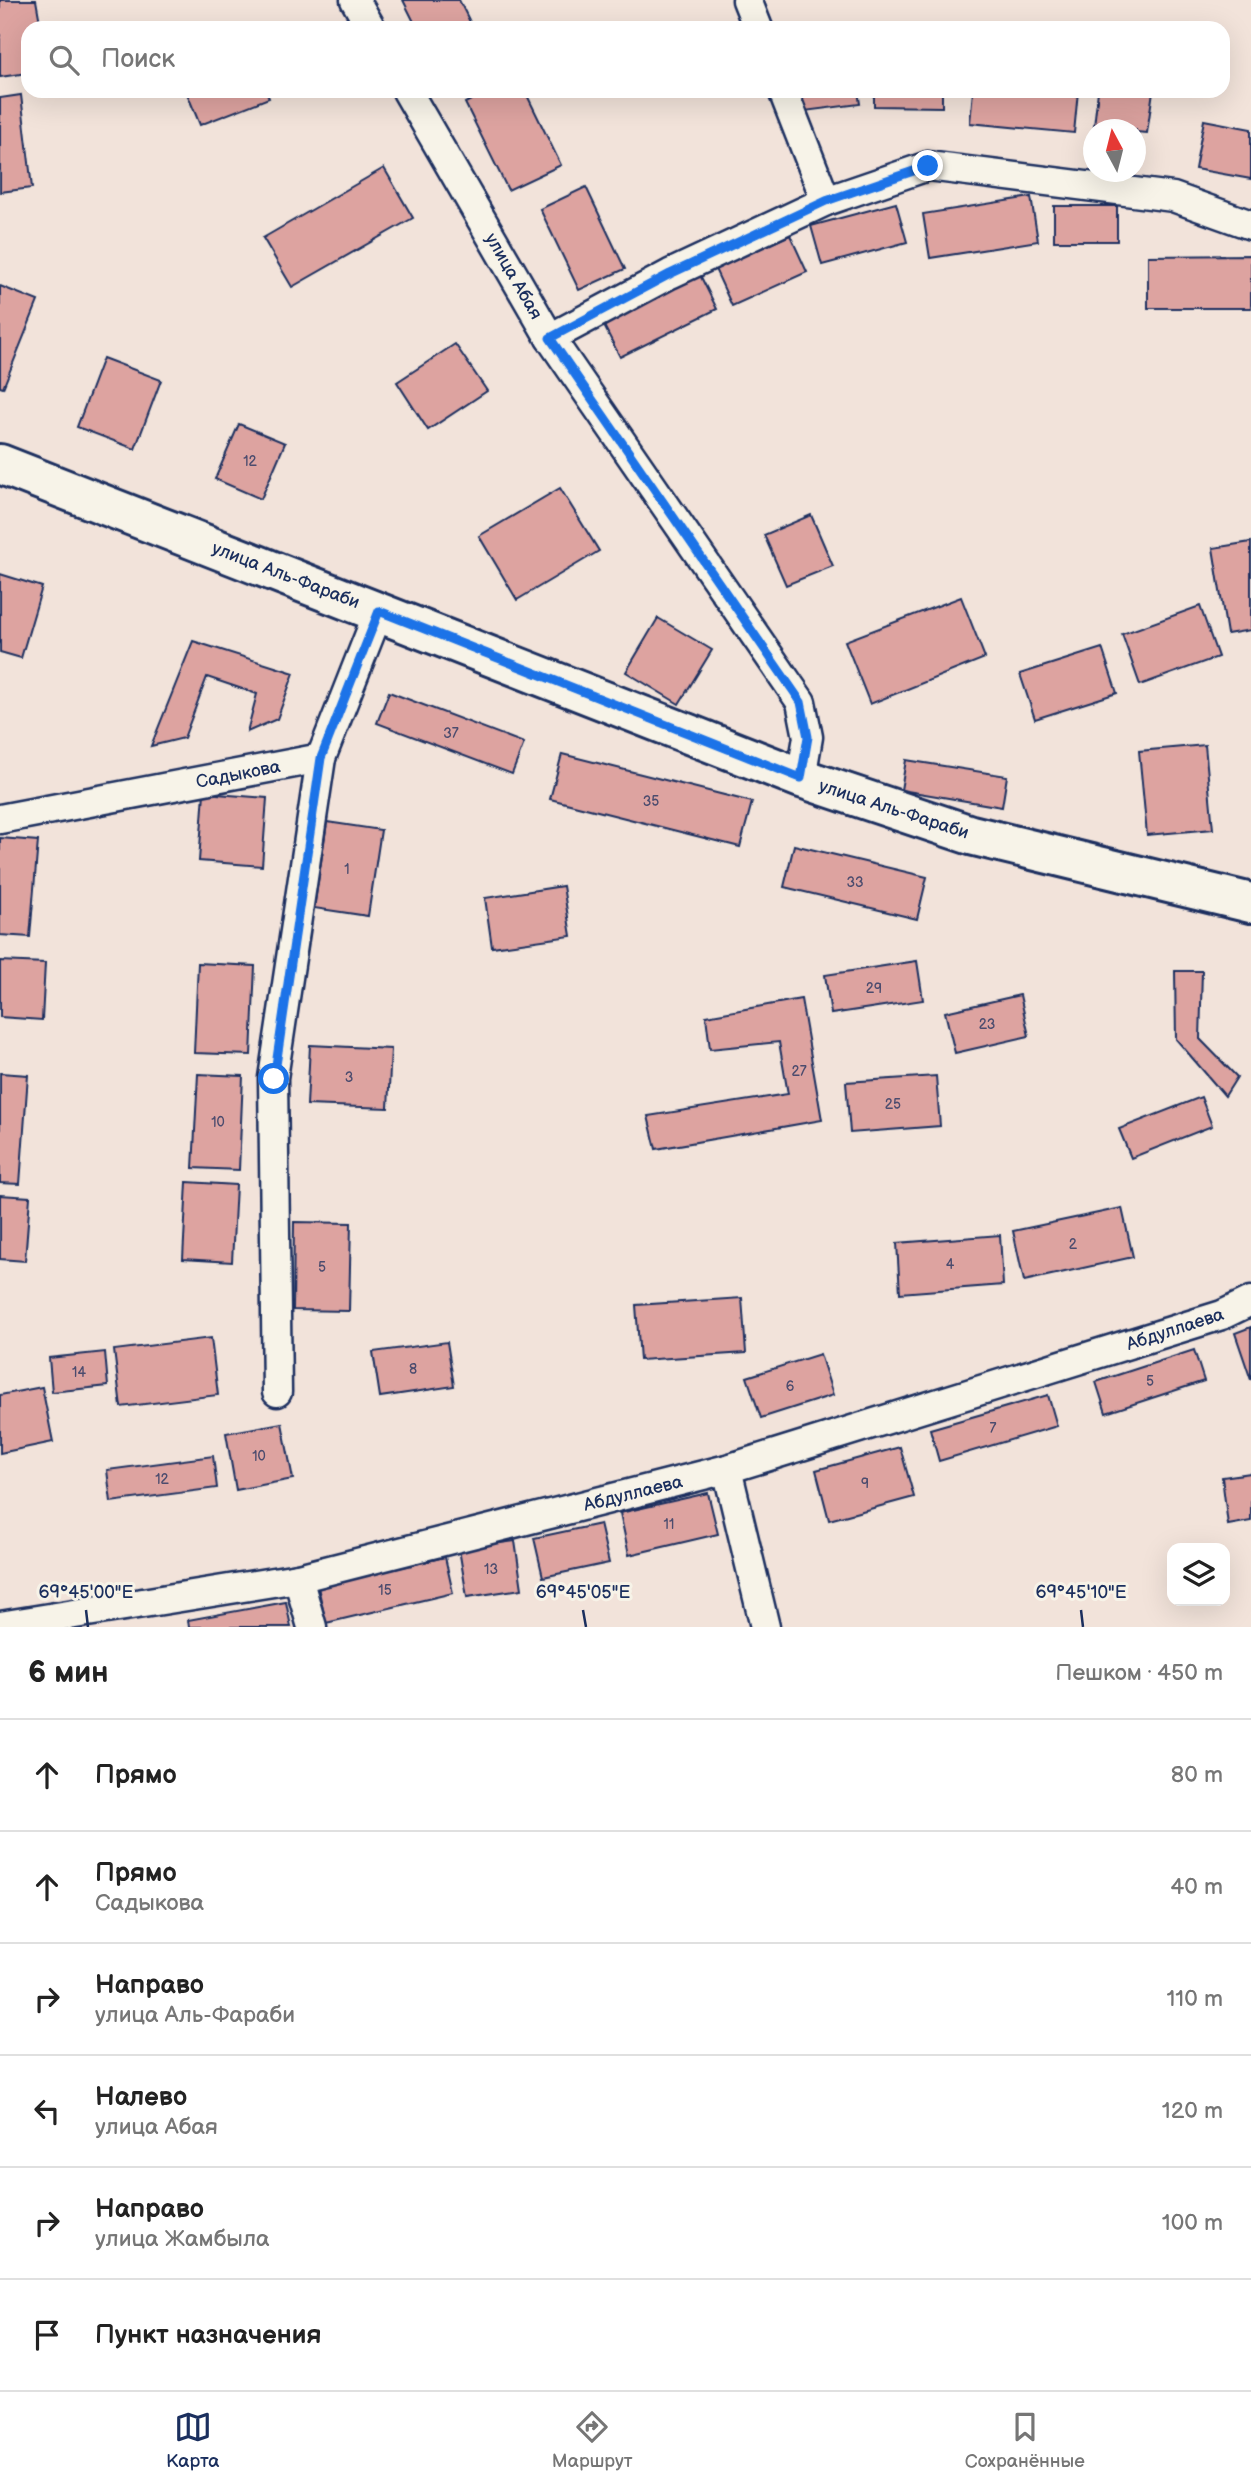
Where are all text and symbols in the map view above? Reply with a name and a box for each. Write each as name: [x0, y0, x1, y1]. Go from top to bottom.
search box: [21, 21, 1230, 98]
icon: search: [45, 41, 83, 79]
text: Поиск: [101, 44, 175, 75]
north arrow: [1083, 119, 1146, 182]
route end: [912, 150, 943, 181]
street label: улица Абая: [480, 229, 547, 323]
house number: 12: [243, 453, 258, 470]
street label: улица Аль-Фараби: [209, 538, 363, 613]
house number: 37: [443, 725, 459, 742]
street label: Садыкова: [194, 756, 282, 793]
street label: улица Аль-Фараби: [816, 775, 972, 844]
house number: 35: [643, 793, 659, 810]
house number: 1: [344, 861, 350, 878]
house number: 33: [846, 874, 864, 891]
house number: 29: [866, 980, 882, 997]
house number: 23: [979, 1016, 995, 1033]
route start: [258, 1063, 289, 1094]
house number: 27: [791, 1063, 807, 1080]
house number: 3: [345, 1069, 353, 1086]
house number: 25: [885, 1096, 901, 1113]
house number: 10: [211, 1114, 225, 1131]
house number: 2: [1069, 1236, 1078, 1253]
house number: 4: [946, 1256, 955, 1273]
house number: 5: [318, 1259, 326, 1276]
street label: Абдуллаева: [1123, 1304, 1227, 1355]
house number: 8: [409, 1361, 417, 1378]
house number: 14: [72, 1364, 86, 1381]
house number: 5: [1146, 1373, 1154, 1390]
house number: 6: [786, 1378, 795, 1395]
house number: 7: [990, 1420, 997, 1437]
house number: 10: [252, 1448, 266, 1465]
house number: 12: [155, 1471, 170, 1488]
street label: Абдуллаева: [581, 1471, 685, 1516]
house number: 9: [861, 1475, 869, 1492]
house number: 11: [664, 1516, 674, 1533]
map controls: [1167, 1543, 1230, 1606]
button: layers: [1167, 1543, 1230, 1606]
house number: 13: [484, 1561, 498, 1578]
text: 69°45'00"E: [39, 1582, 134, 1603]
house number: 15: [378, 1582, 392, 1599]
text: 69°45'05"E: [536, 1582, 630, 1603]
text: 69°45'10"E: [1035, 1582, 1127, 1603]
text: 6 мин: [28, 1655, 109, 1691]
text: Пешком · 450 m: [1055, 1659, 1223, 1687]
icon: ahead: [28, 1756, 66, 1794]
text: Прямо: [95, 1760, 177, 1791]
text: 80 m: [1171, 1761, 1223, 1789]
text: Прямо: [95, 1858, 177, 1889]
icon: ahead: [28, 1868, 66, 1906]
text: 40 m: [1170, 1873, 1223, 1901]
text: Садыкова: [95, 1889, 204, 1917]
text: Направо: [95, 1970, 204, 2001]
icon: right: [28, 1980, 66, 2018]
text: 110 m: [1166, 1985, 1223, 2013]
text: улица Аль-Фараби: [95, 2001, 295, 2029]
text: Налево: [95, 2082, 187, 2113]
icon: left: [28, 2092, 66, 2130]
text: 120 m: [1162, 2097, 1223, 2125]
text: улица Абая: [95, 2113, 218, 2141]
text: Направо: [95, 2194, 204, 2225]
icon: right: [28, 2204, 66, 2242]
text: 100 m: [1162, 2209, 1223, 2237]
text: улица Жамбыла: [95, 2225, 270, 2253]
icon: arrive: [28, 2316, 66, 2354]
text: Пункт назначения: [95, 2320, 321, 2351]
tab: Карта: [166, 2408, 220, 2473]
tab: Маршрут: [552, 2408, 633, 2473]
tab: Сохранённые: [965, 2408, 1085, 2473]

